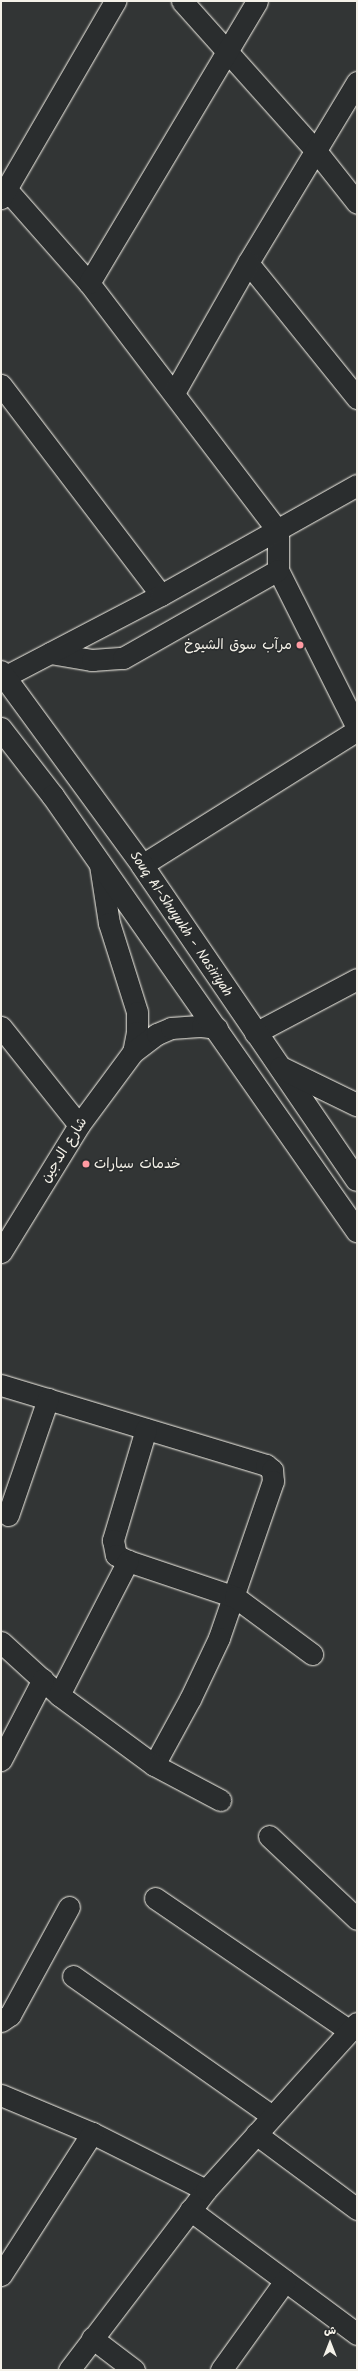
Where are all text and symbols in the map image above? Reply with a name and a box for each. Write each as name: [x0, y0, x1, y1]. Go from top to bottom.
place label: مرآب سوق الشيوخ: [184, 637, 292, 653]
marker: مرآب سوق الشيوخ: [295, 640, 305, 650]
street label: Souq Al-Shuyukh - Nasiriyah: [126, 848, 236, 1000]
street label: شارع الدجين: [37, 1114, 91, 1186]
place label: خدمات سيارات: [94, 1156, 181, 1172]
marker: خدمات سيارات: [81, 1159, 91, 1169]
text: ش: [324, 2322, 336, 2340]
north arrow: [310, 2323, 350, 2363]

